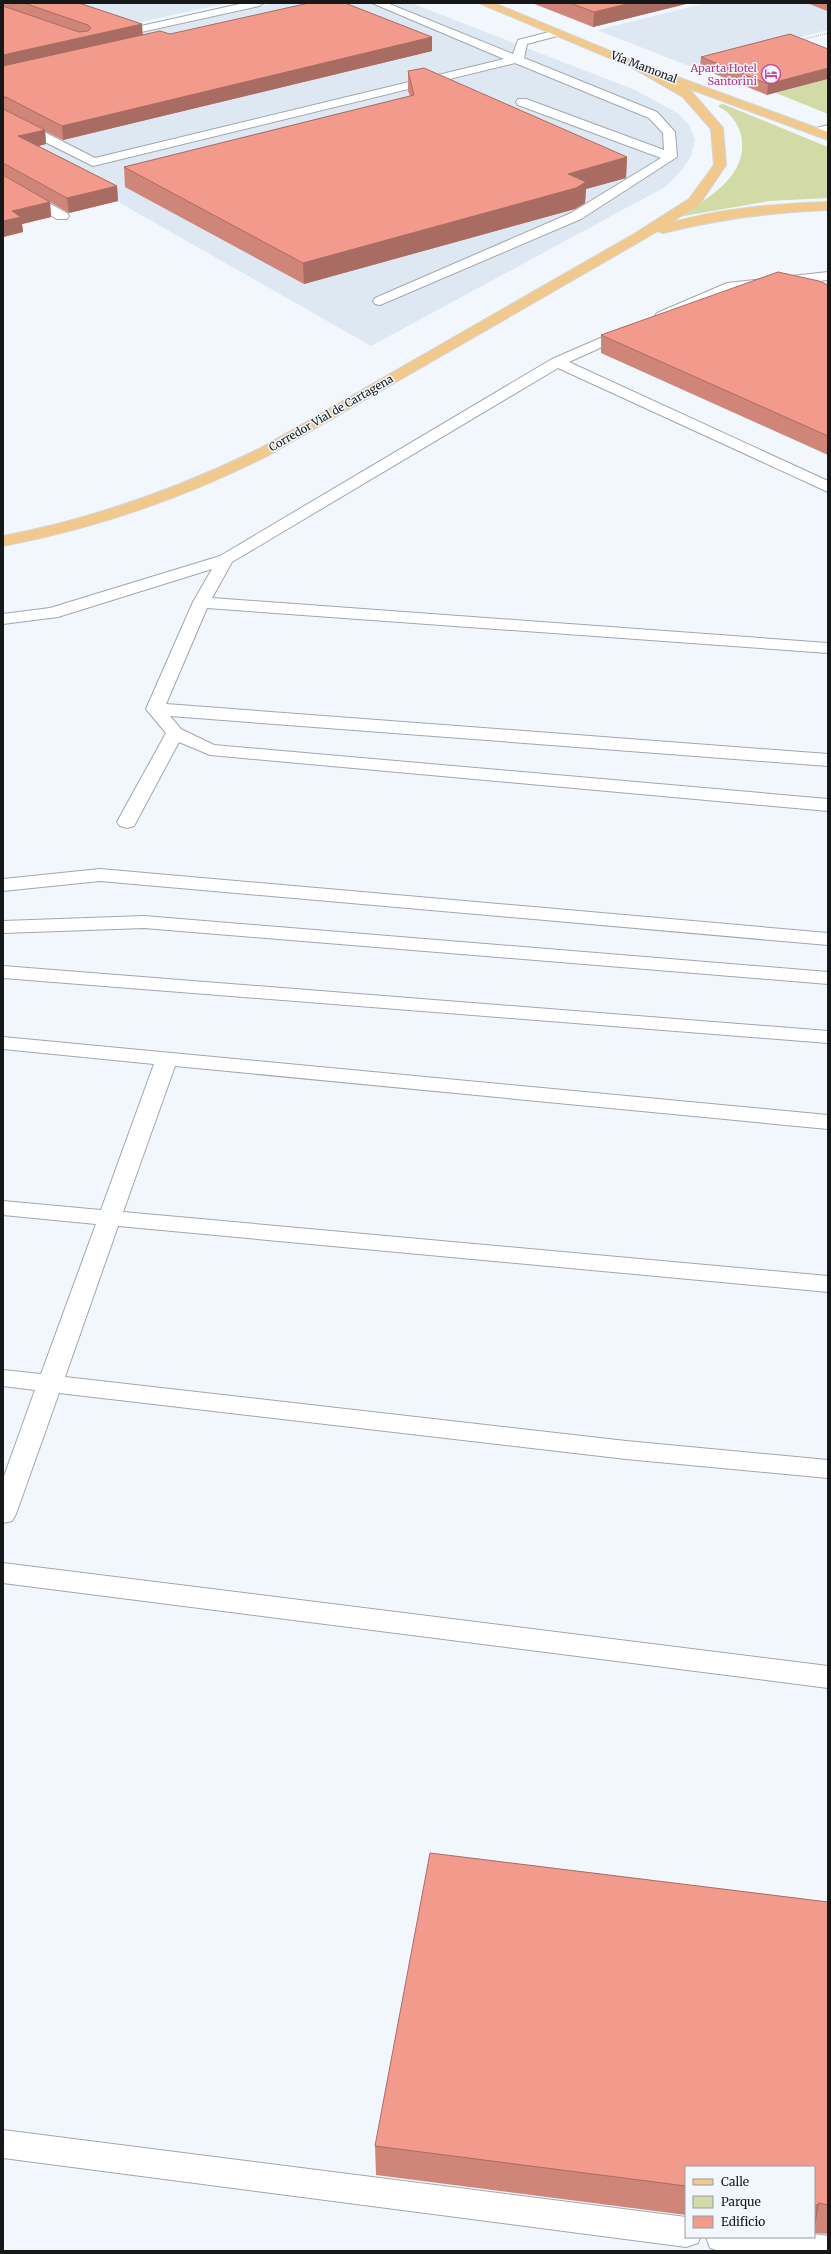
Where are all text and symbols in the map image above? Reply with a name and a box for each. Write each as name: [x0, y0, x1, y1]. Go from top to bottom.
street label: Vía Mamonal: [608, 48, 680, 86]
place label: Aparta Hotel Santorini: [689, 61, 758, 88]
hotel icon: Aparta Hotel Santorini: [760, 63, 782, 85]
street label: Corredor Vial de Cartagena: [266, 372, 396, 454]
legend: [685, 2166, 815, 2238]
text: Calle: [721, 2174, 749, 2189]
text: Parque: [721, 2194, 761, 2209]
text: Edificio: [721, 2214, 765, 2229]

